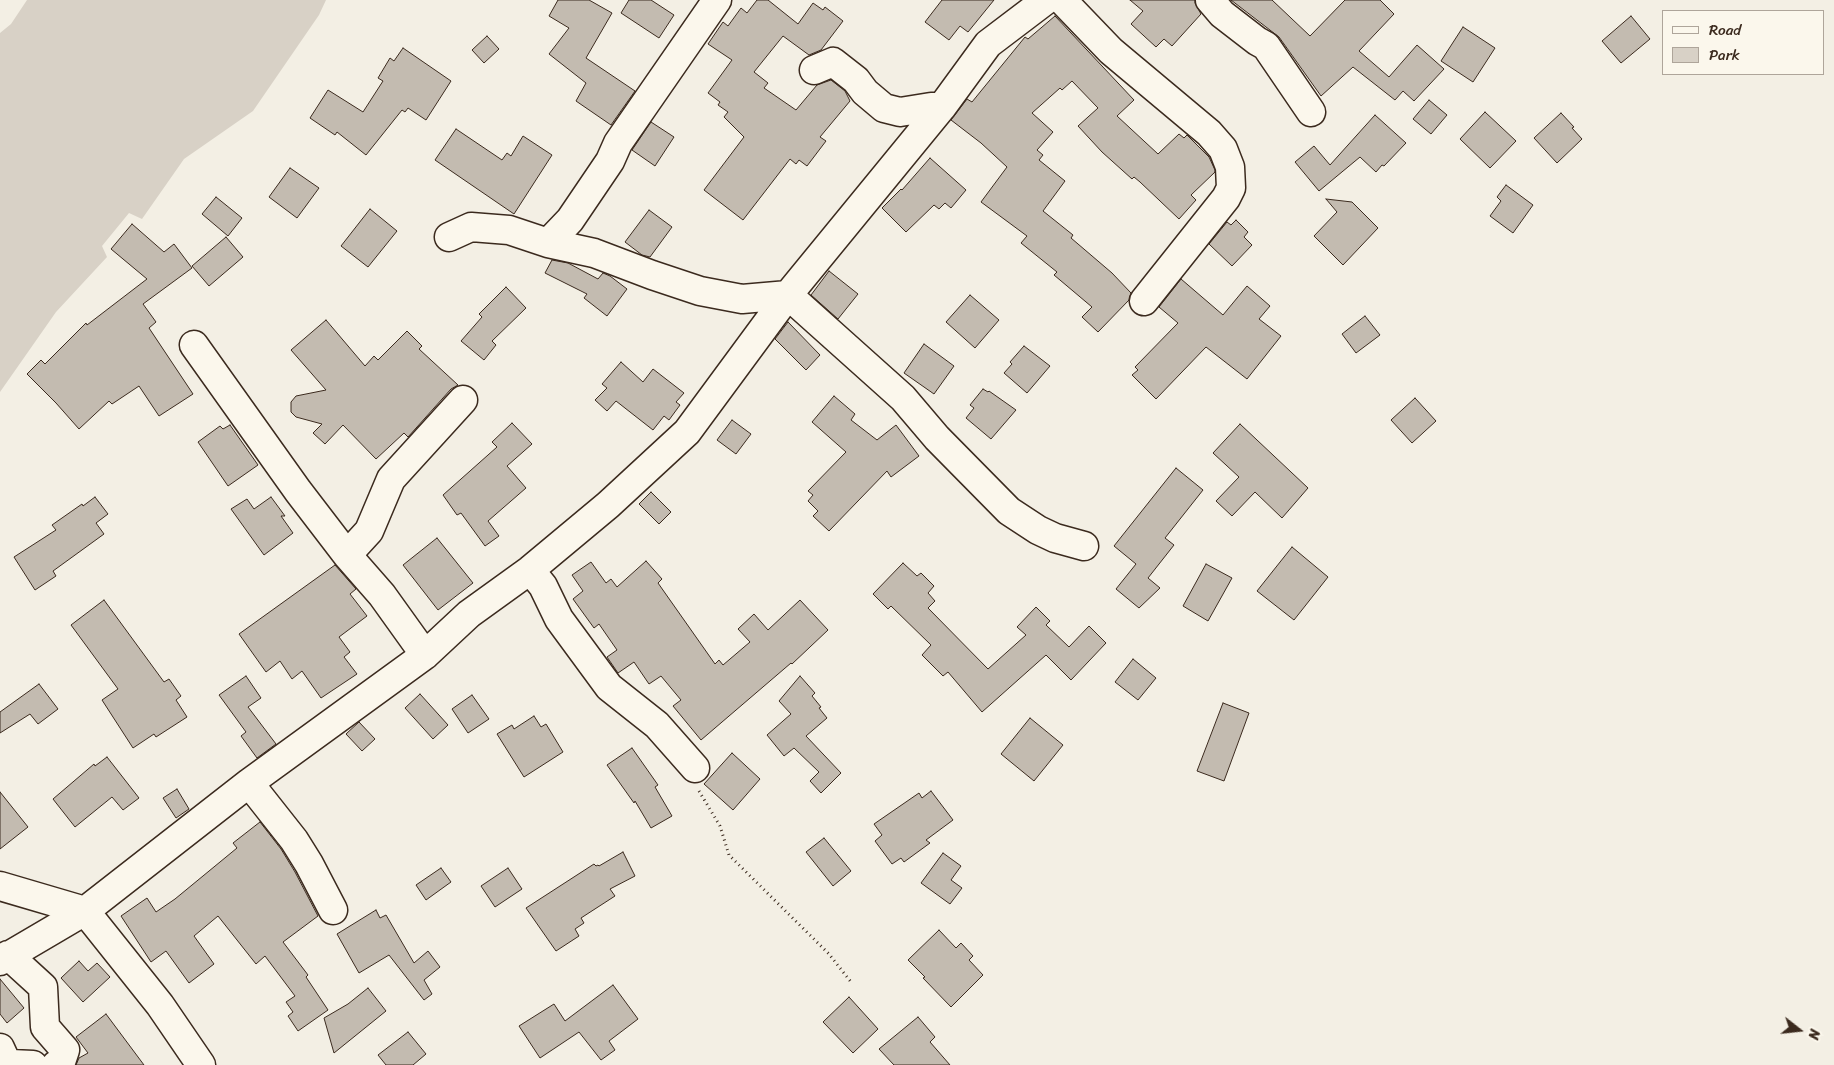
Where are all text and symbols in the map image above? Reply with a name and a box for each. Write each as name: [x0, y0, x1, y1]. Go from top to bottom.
legend: [1662, 10, 1824, 75]
text: Road: [1709, 17, 1741, 43]
text: Park: [1709, 42, 1740, 68]
north arrow: [1774, 1005, 1824, 1055]
text: N: [1801, 1026, 1827, 1042]

